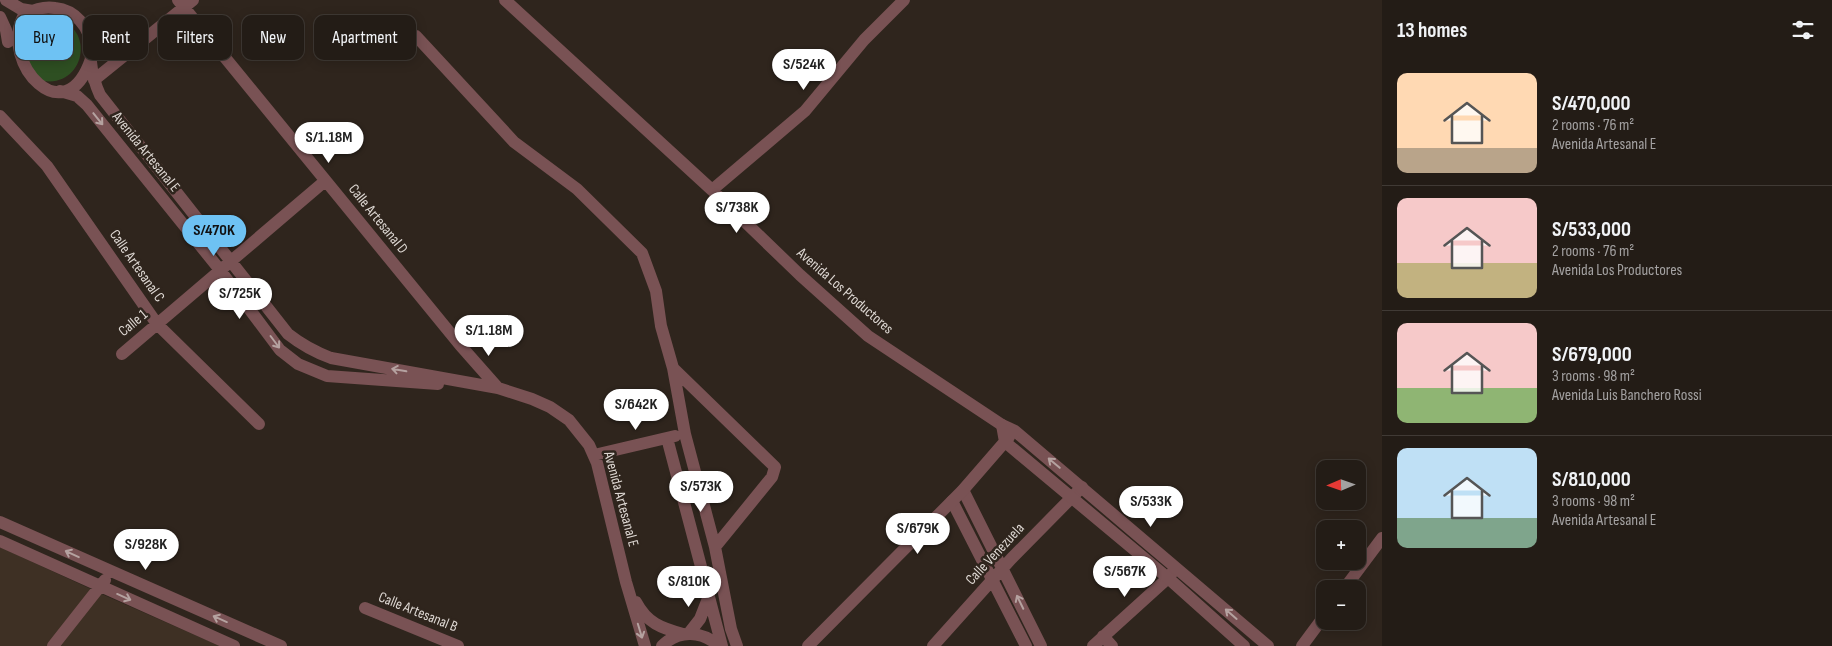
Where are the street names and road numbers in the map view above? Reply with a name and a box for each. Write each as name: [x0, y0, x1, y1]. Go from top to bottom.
street label: Avenida Artesanal E: [107, 107, 184, 196]
street label: Calle Artesanal D: [344, 180, 412, 258]
street label: Calle Artesanal C: [105, 226, 169, 306]
street label: Avenida Los Productores: [792, 243, 897, 338]
street label: Calle 1: [115, 305, 152, 341]
street label: Avenida Artesanal E: [599, 448, 643, 549]
street label: Calle Venezuela: [962, 519, 1029, 589]
street label: Calle Artesanal B: [376, 588, 461, 637]

